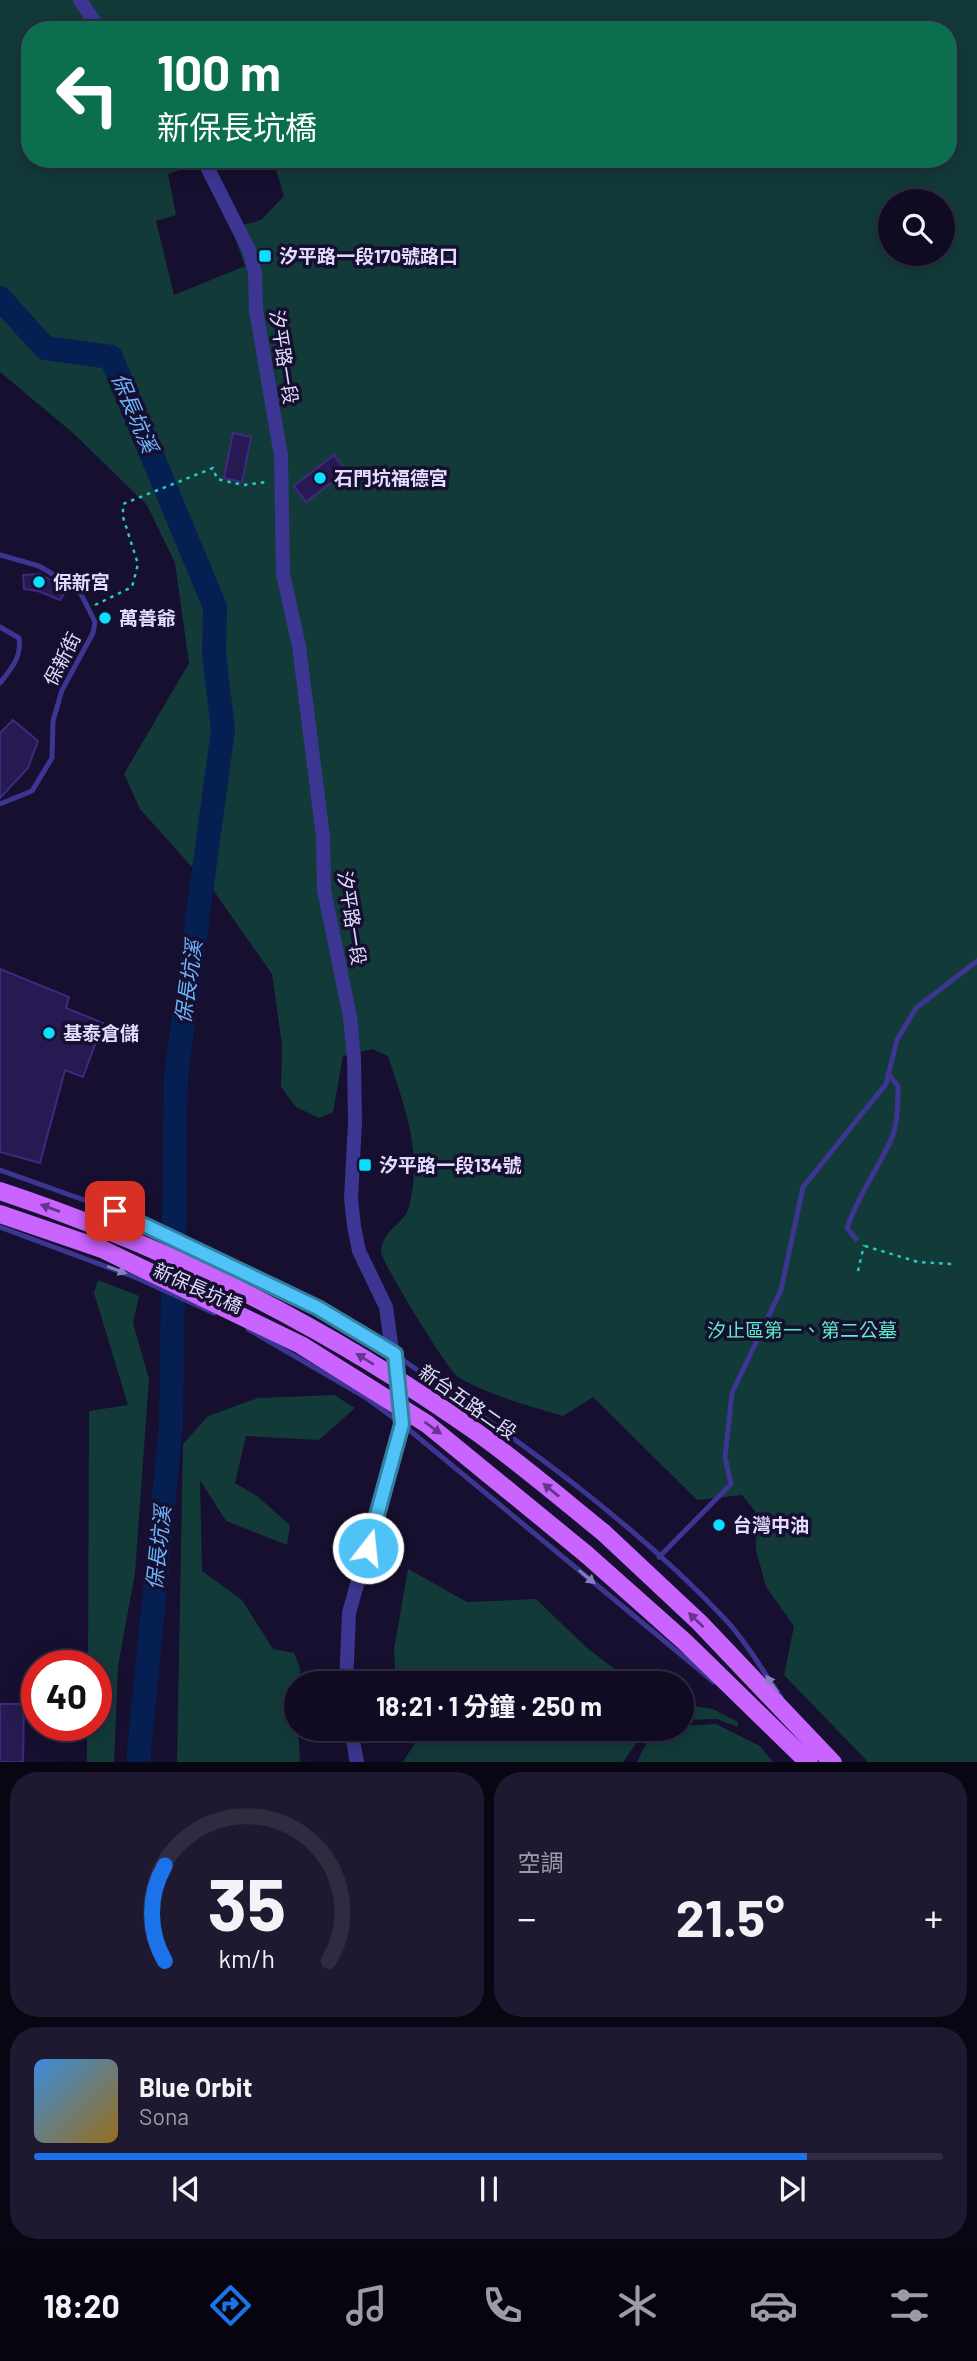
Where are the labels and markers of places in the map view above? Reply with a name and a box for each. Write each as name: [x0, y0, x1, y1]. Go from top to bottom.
place label: 汐平路一段170號路口: [279, 244, 458, 267]
marker: 汐平路一段170號路口: [257, 248, 273, 264]
place label: 石門坑福德宮: [334, 466, 448, 489]
marker: 石門坑福德宮: [312, 470, 328, 486]
place label: 保新宮: [53, 570, 110, 593]
marker: 保新宮: [31, 574, 47, 590]
place label: 萬善爺: [119, 606, 176, 629]
marker: 萬善爺: [97, 610, 113, 626]
place label: 基泰倉儲: [63, 1021, 139, 1044]
marker: 基泰倉儲: [41, 1025, 57, 1041]
place label: 汐平路一段134號: [379, 1153, 521, 1176]
marker: 汐平路一段134號: [357, 1157, 373, 1173]
pin: [85, 1181, 145, 1241]
place label: 台灣中油: [733, 1513, 809, 1536]
marker: 台灣中油: [711, 1517, 727, 1533]

